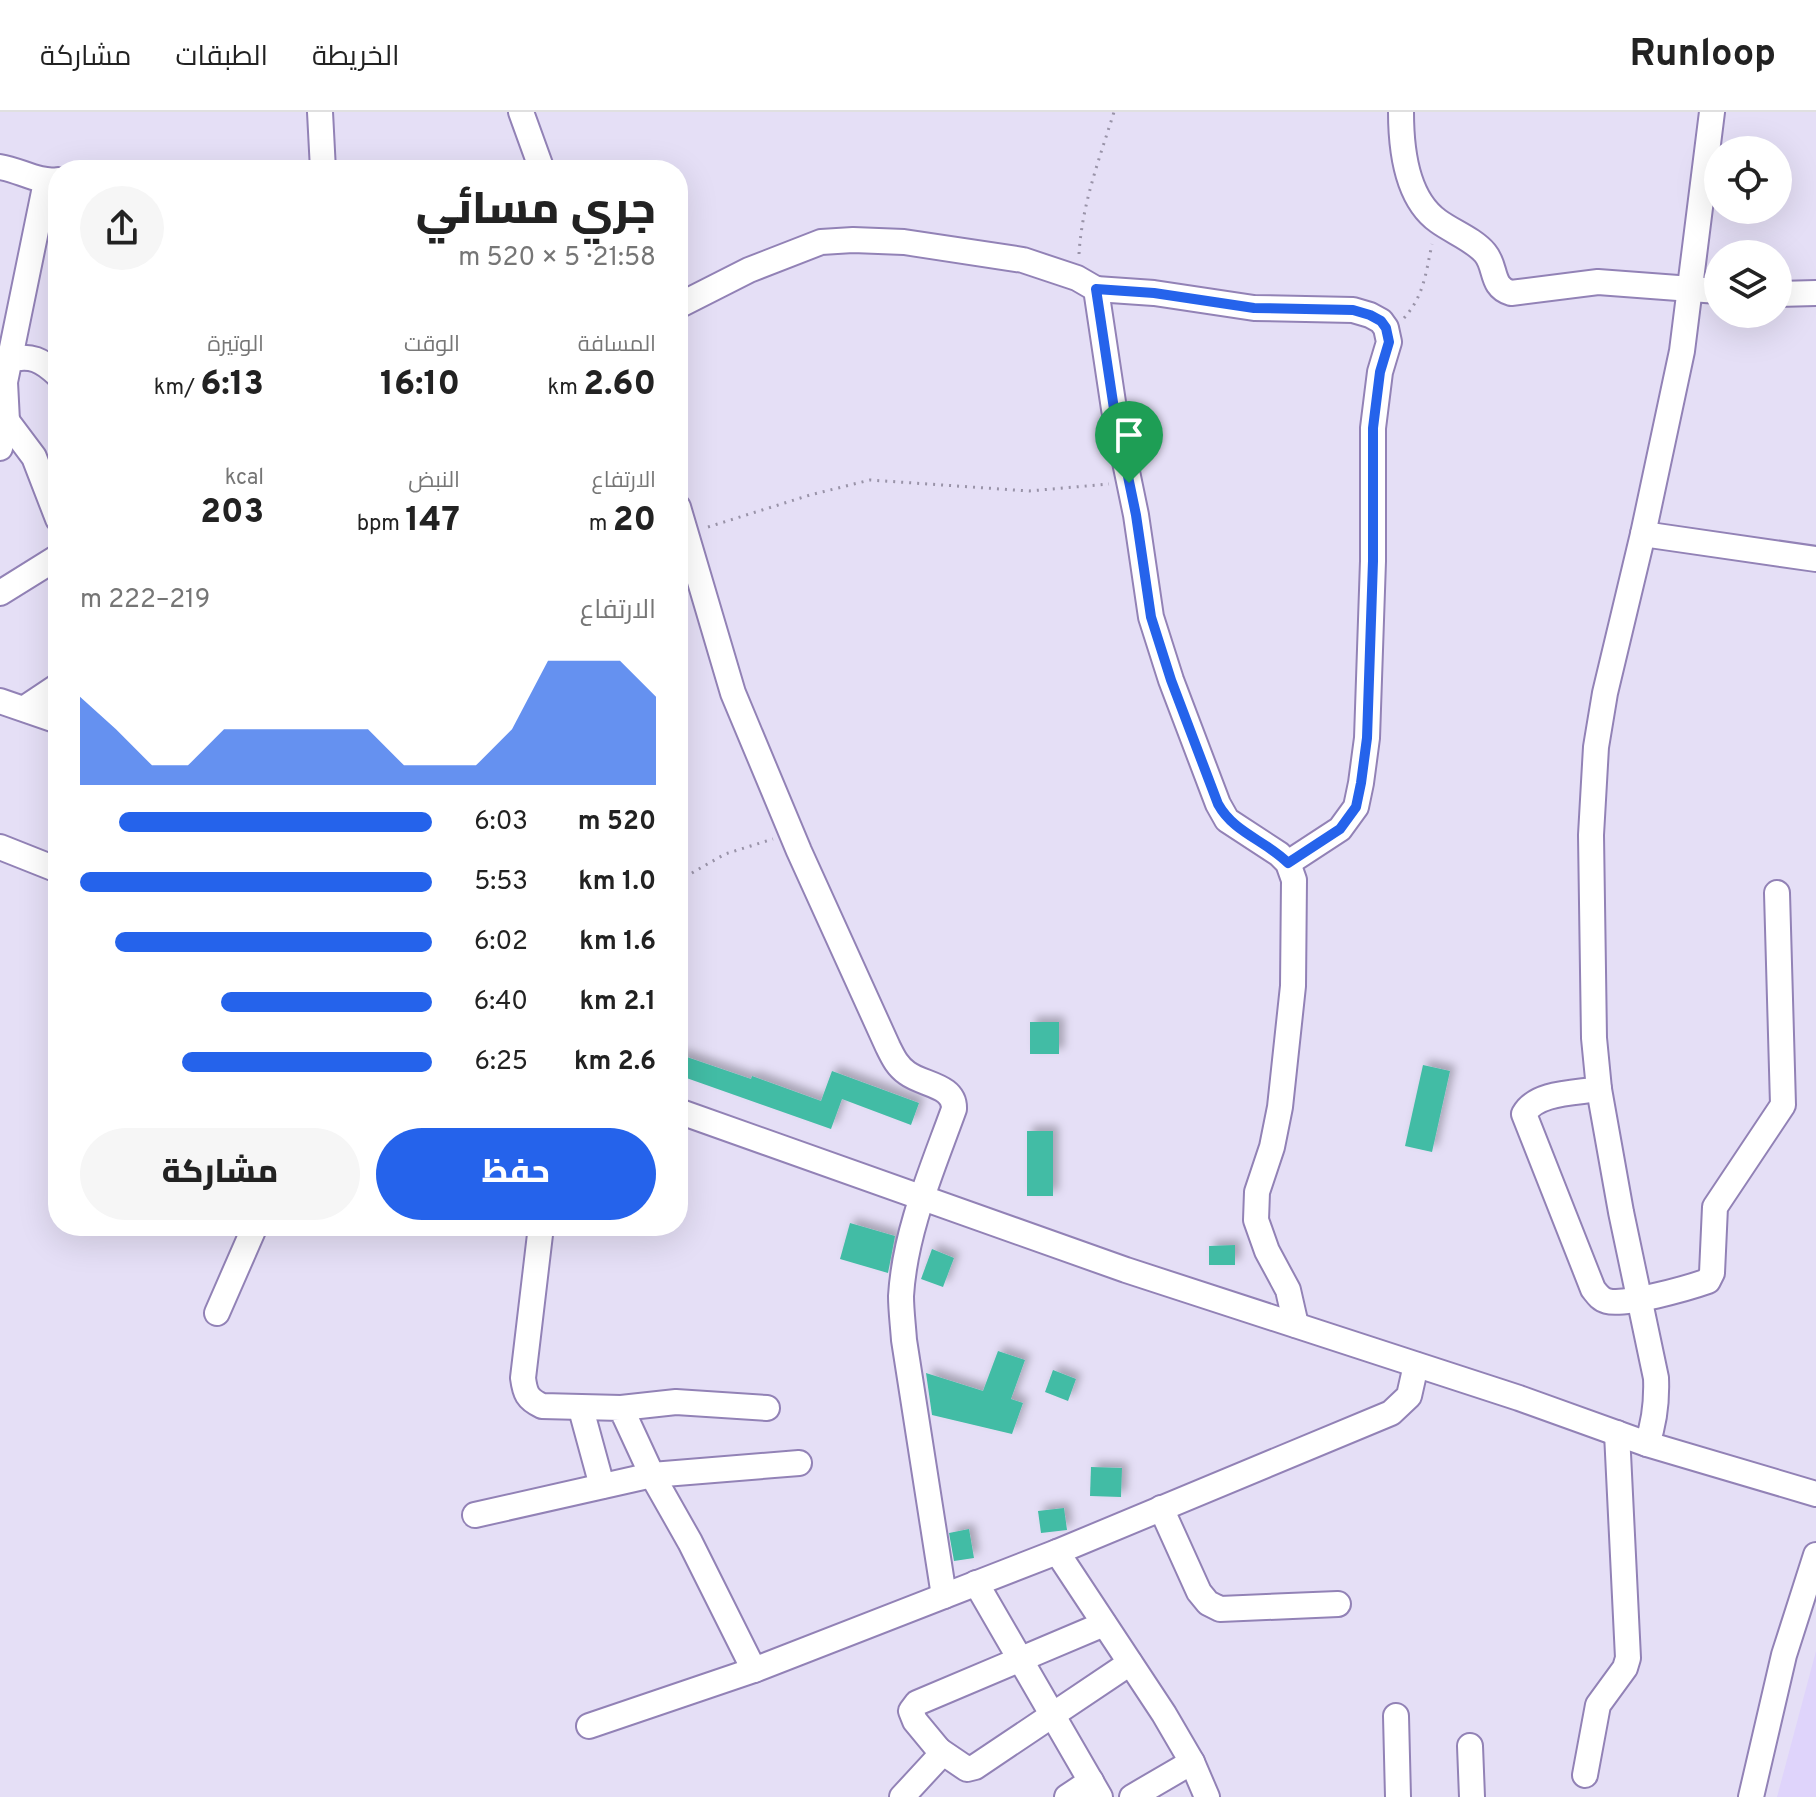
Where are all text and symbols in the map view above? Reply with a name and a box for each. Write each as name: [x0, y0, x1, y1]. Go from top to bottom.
text: Runloop: [1629, 31, 1776, 80]
text: مشاركة: [40, 40, 131, 76]
text: الطبقات: [175, 40, 268, 76]
text: الخريطة: [312, 40, 399, 76]
map controls: [1704, 136, 1792, 328]
button: locate: [1704, 136, 1792, 224]
text: جري مسائي: [416, 184, 656, 240]
button: share: [80, 186, 164, 270]
button: layers: [1704, 240, 1792, 328]
text: 21:58 · 5 × 520 m: [458, 242, 656, 275]
text: الوتيرة: [208, 332, 264, 359]
text: الوقت: [404, 332, 460, 359]
text: المسافة: [578, 332, 656, 359]
text: 6:13: [200, 364, 264, 407]
text: 16:10: [380, 364, 460, 407]
text: 2.60: [583, 364, 656, 407]
text: /km: [154, 375, 200, 402]
text: km: [547, 375, 583, 402]
pin: [1095, 401, 1163, 483]
icon: arrive: [1107, 413, 1151, 457]
text: kcal: [225, 465, 264, 492]
text: النبض: [408, 468, 460, 495]
text: الارتفاع: [592, 468, 656, 495]
text: 203: [200, 492, 264, 535]
text: 147: [405, 500, 460, 543]
text: 20: [613, 500, 656, 543]
text: bpm: [357, 511, 405, 538]
text: m: [589, 511, 613, 538]
text: 219–222 m: [80, 584, 210, 617]
text: الارتفاع: [580, 595, 656, 628]
text: 6:03: [474, 806, 528, 839]
text: 520 m: [578, 806, 656, 839]
text: 5:53: [474, 866, 528, 899]
text: 1.0 km: [578, 866, 656, 899]
text: 6:02: [474, 926, 528, 959]
text: 1.6 km: [579, 926, 656, 959]
text: 6:40: [474, 986, 528, 1019]
text: 2.1 km: [580, 986, 656, 1019]
text: 6:25: [475, 1046, 528, 1079]
text: 2.6 km: [574, 1046, 656, 1079]
button: مشاركة: [80, 1128, 360, 1220]
button: حفظ: [376, 1128, 656, 1220]

